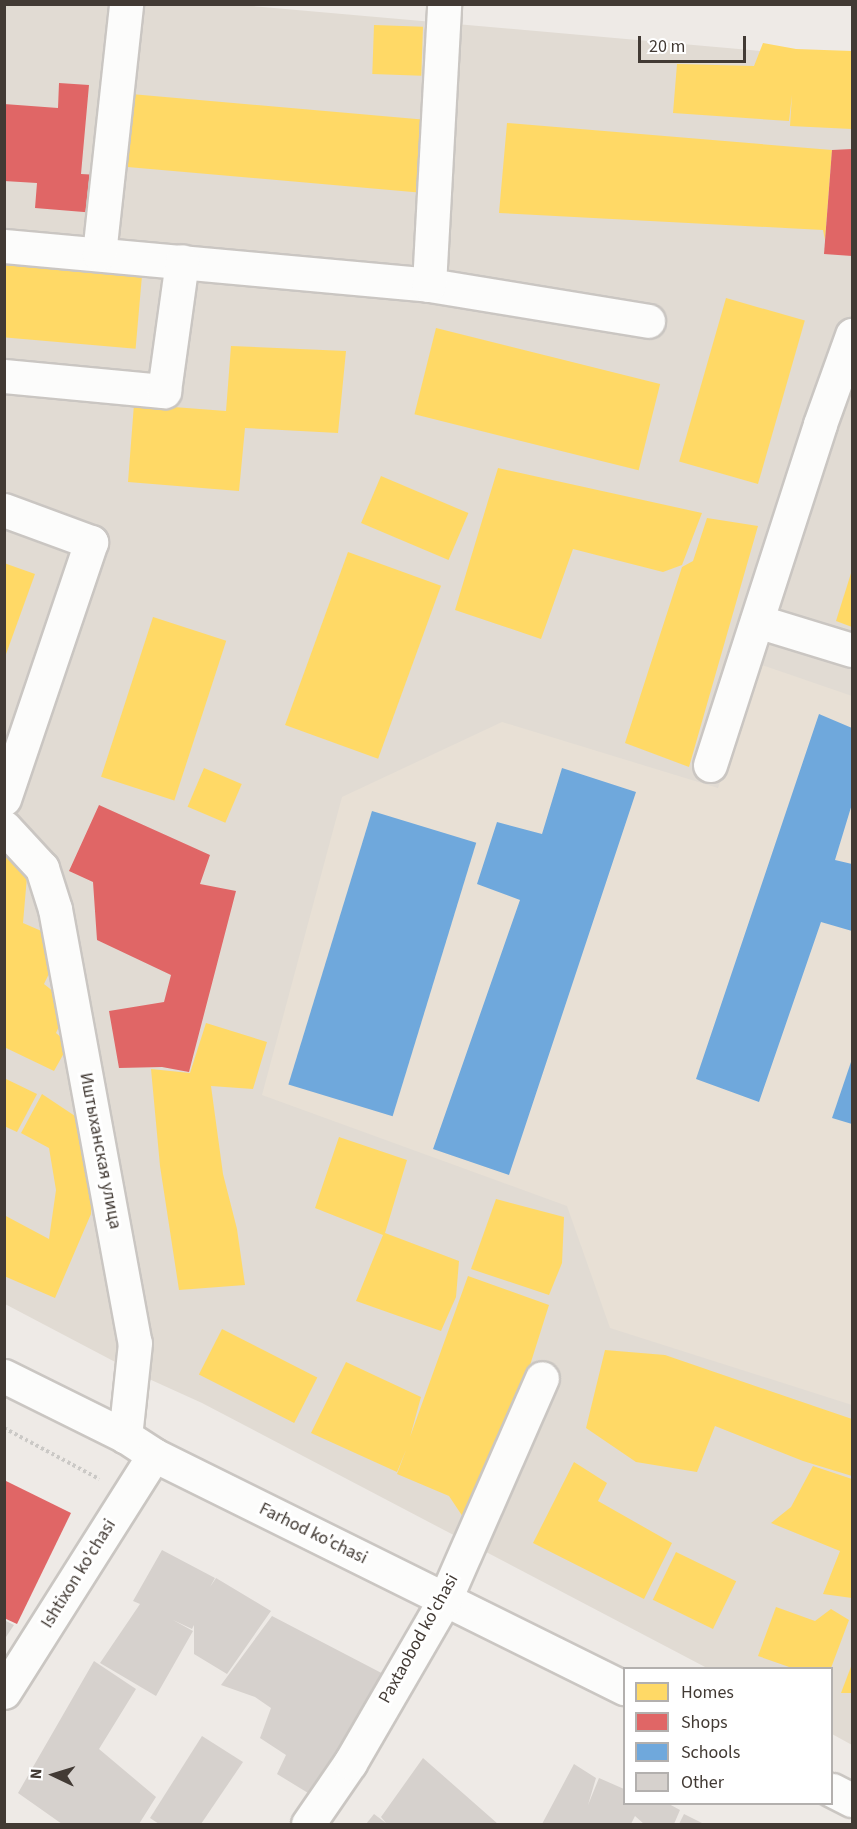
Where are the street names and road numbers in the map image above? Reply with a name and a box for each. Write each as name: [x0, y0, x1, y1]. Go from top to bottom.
street label: Иштыханская улица: [74, 1071, 126, 1231]
street label: Farhod ko'chasi: [255, 1499, 371, 1569]
street label: Ishtixon ko'chasi: [37, 1516, 121, 1632]
street label: Paxtaobod ko'chasi: [374, 1570, 464, 1708]

